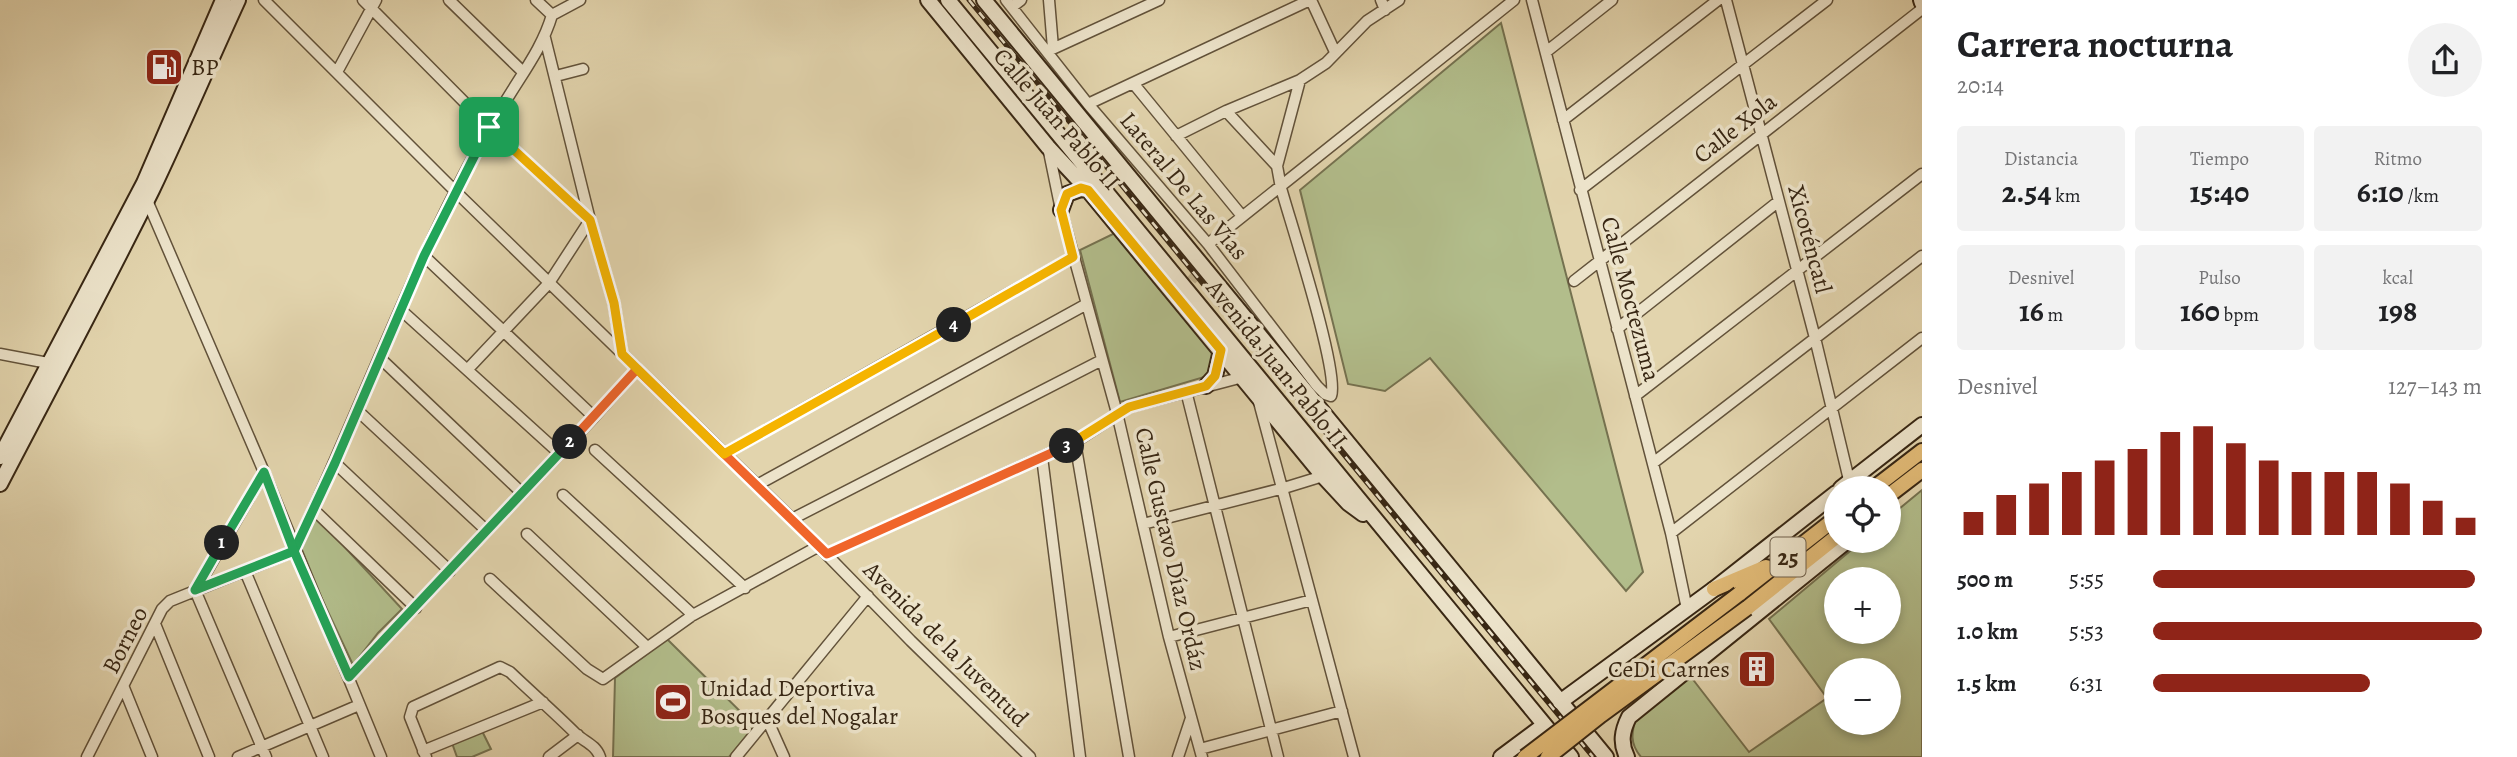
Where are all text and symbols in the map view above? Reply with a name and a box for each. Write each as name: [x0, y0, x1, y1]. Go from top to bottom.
text: Carrera nocturna: [1957, 18, 2233, 70]
button: share: [2408, 23, 2482, 97]
street label: Calle Juan Pablo II: [986, 41, 1128, 197]
fuel station icon: BP: [143, 46, 185, 88]
place label: BP: [191, 51, 219, 83]
text: 20:14: [1957, 70, 2004, 101]
street label: Calle Xola: [1687, 85, 1784, 171]
pin: [459, 97, 519, 157]
street label: Lateral De Las Vías: [1113, 105, 1255, 267]
icon: arrive: [470, 108, 508, 146]
text: Distancia: [2004, 146, 2078, 172]
text: Tiempo: [2190, 146, 2249, 172]
text: Ritmo: [2374, 146, 2422, 172]
text: 2.54: [2002, 172, 2051, 212]
text: 15:40: [2190, 172, 2249, 212]
text: 6:10: [2357, 172, 2404, 212]
street label: Xicoténcatl: [1780, 181, 1840, 297]
text: km: [2051, 183, 2081, 209]
text: /km: [2404, 183, 2439, 209]
street label: Calle Moctezuma: [1594, 213, 1669, 386]
text: Desnivel: [2008, 265, 2074, 291]
text: Pulso: [2198, 265, 2241, 291]
text: kcal: [2383, 265, 2413, 291]
street label: Avenida Juan Pablo II: [1198, 272, 1355, 455]
text: 16: [2019, 291, 2044, 331]
text: 160: [2180, 291, 2220, 331]
text: 198: [2378, 291, 2417, 331]
text: m: [2044, 302, 2063, 328]
text: bpm: [2220, 302, 2259, 328]
pin: 4: [936, 308, 972, 342]
text: 4: [949, 311, 958, 337]
text: Desnivel: [1957, 371, 2038, 402]
text: 127–143 m: [2388, 371, 2482, 402]
pin: 2: [552, 424, 588, 460]
street label: Calle Gustavo Díaz Ordáz: [1127, 424, 1215, 674]
text: 2: [565, 428, 574, 454]
pin: 3: [1050, 428, 1084, 464]
text: 3: [1062, 432, 1071, 458]
map controls: [1824, 476, 1901, 735]
button: locate: [1824, 476, 1901, 553]
pin: 1: [204, 526, 240, 560]
text: 1: [218, 529, 225, 555]
road number: 25: [1770, 538, 1806, 576]
street label: Avenida de la Juventud: [856, 554, 1036, 734]
text: 500 m: [1957, 564, 2013, 595]
text: 5:55: [2069, 564, 2104, 595]
button: +: [1824, 567, 1901, 644]
street label: Borneo: [95, 601, 155, 679]
text: 1.0 km: [1957, 616, 2018, 647]
text: 5:53: [2069, 616, 2104, 647]
building icon: CeDi Carnes: [1736, 648, 1778, 690]
place label: CeDi Carnes: [1608, 653, 1730, 685]
button: −: [1824, 658, 1901, 735]
text: 1.5 km: [1957, 668, 2017, 699]
text: 6:31: [2069, 668, 2103, 699]
place label: Unidad Deportiva Bosques del Nogalar: [700, 672, 898, 732]
sports icon: Unidad Deportiva Bosques del Nogalar: [652, 681, 694, 723]

